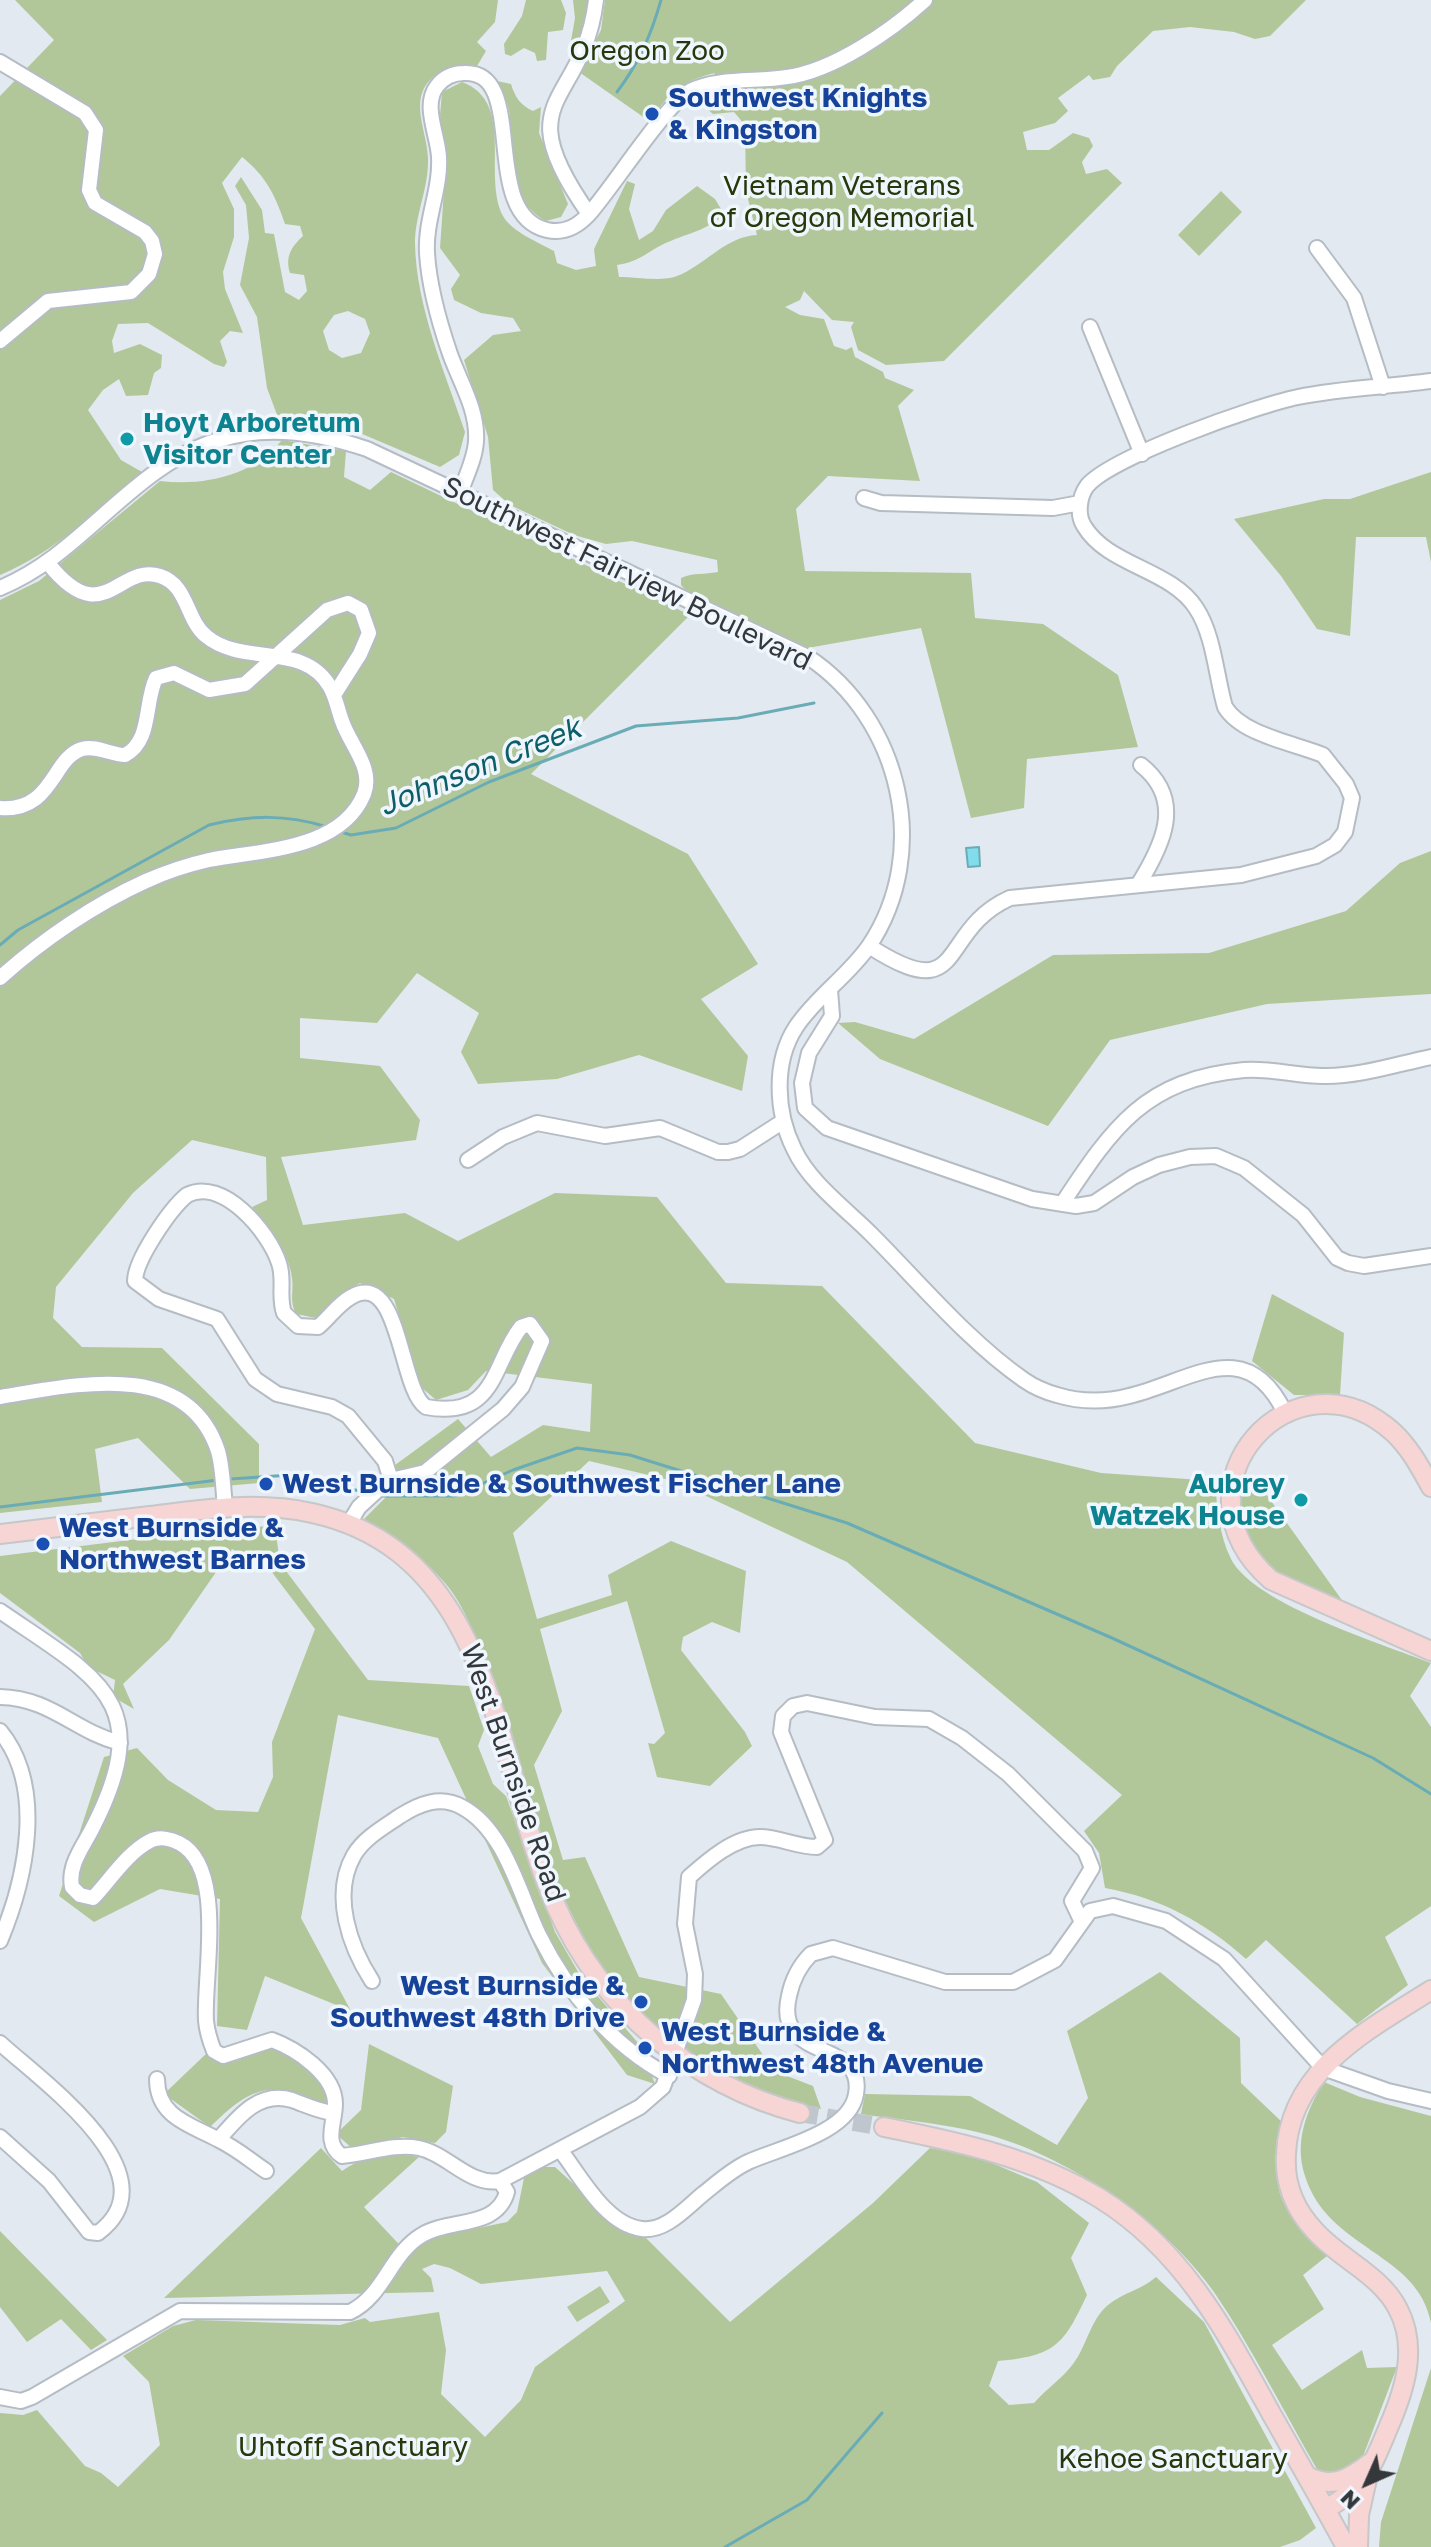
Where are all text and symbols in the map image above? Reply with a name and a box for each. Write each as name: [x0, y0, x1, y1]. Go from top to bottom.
park label: Oregon Zoo: [569, 34, 725, 68]
place label: Southwest Knights & Kingston: [668, 81, 927, 147]
marker: Southwest Knights & Kingston: [643, 105, 661, 123]
park label: Vietnam Veterans of Oregon Memorial: [710, 169, 974, 235]
place label: Hoyt Arboretum Visitor Center: [143, 406, 360, 472]
marker: Hoyt Arboretum Visitor Center: [118, 430, 136, 448]
street label: Southwest Fairview Boulevard: [437, 470, 817, 678]
water label: Johnson Creek: [374, 710, 586, 824]
place label: West Burnside & Southwest Fischer Lane: [282, 1467, 841, 1501]
place label: Aubrey Watzek House: [1090, 1467, 1285, 1533]
marker: West Burnside & Southwest Fischer Lane: [257, 1475, 275, 1493]
marker: Aubrey Watzek House: [1292, 1491, 1310, 1509]
place label: West Burnside & Northwest Barnes: [59, 1511, 306, 1577]
marker: West Burnside & Northwest Barnes: [34, 1535, 52, 1553]
street label: West Burnside Road: [453, 1640, 573, 1906]
place label: West Burnside & Southwest 48th Drive: [330, 1969, 625, 2035]
marker: West Burnside & Southwest 48th Drive: [632, 1993, 650, 2011]
place label: West Burnside & Northwest 48th Avenue: [661, 2015, 984, 2081]
marker: West Burnside & Northwest 48th Avenue: [636, 2039, 654, 2057]
park label: Uhtoff Sanctuary: [238, 2430, 468, 2464]
park label: Kehoe Sanctuary: [1058, 2442, 1288, 2476]
north arrow: [1327, 2443, 1407, 2523]
text: N: [1334, 2485, 1365, 2516]

